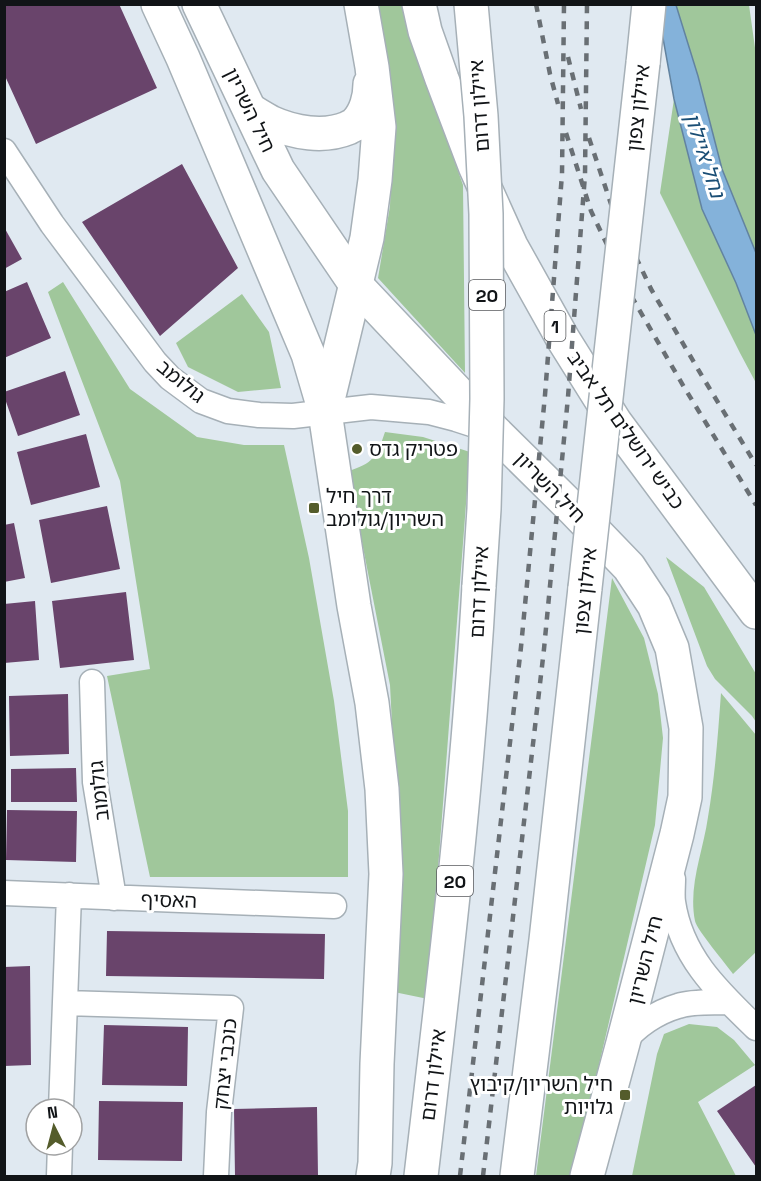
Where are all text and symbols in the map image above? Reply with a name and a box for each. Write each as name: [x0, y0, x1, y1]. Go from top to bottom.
street label: איילון דרום: [463, 59, 495, 153]
street label: איילון צפון: [621, 63, 655, 153]
street label: חיל השריון: [218, 64, 282, 156]
water label: נחל איילון: [679, 109, 732, 203]
road number: 20: [469, 280, 505, 310]
road number: 1: [544, 311, 566, 341]
street label: כביש ירושלים תל אביב: [561, 346, 691, 514]
street label: גולומב: [152, 354, 211, 409]
place label: פטריק גדס: [369, 436, 458, 462]
marker: פטריק גדס: [350, 442, 364, 456]
street label: חיל השריון: [509, 446, 591, 528]
place label: דרך חיל השריון/גולומב: [326, 483, 444, 532]
marker: דרך חיל השריון/גולומב: [307, 501, 321, 515]
street label: איילון דרום: [464, 545, 494, 639]
street label: איילון צפון: [568, 546, 602, 636]
street label: גולומוב: [83, 759, 115, 822]
road number: 20: [437, 866, 473, 896]
street label: האסיף: [140, 886, 198, 914]
street label: חיל השריון: [621, 913, 669, 1007]
street label: כוכבי יצחק: [207, 1017, 243, 1111]
street label: איילון דרום: [414, 1028, 452, 1122]
place label: חיל השריון/קיבוץ גלויות: [470, 1071, 614, 1120]
marker: חיל השריון/קיבוץ גלויות: [618, 1088, 632, 1102]
north arrow: [24, 1097, 84, 1157]
text: N: [46, 1102, 59, 1124]

